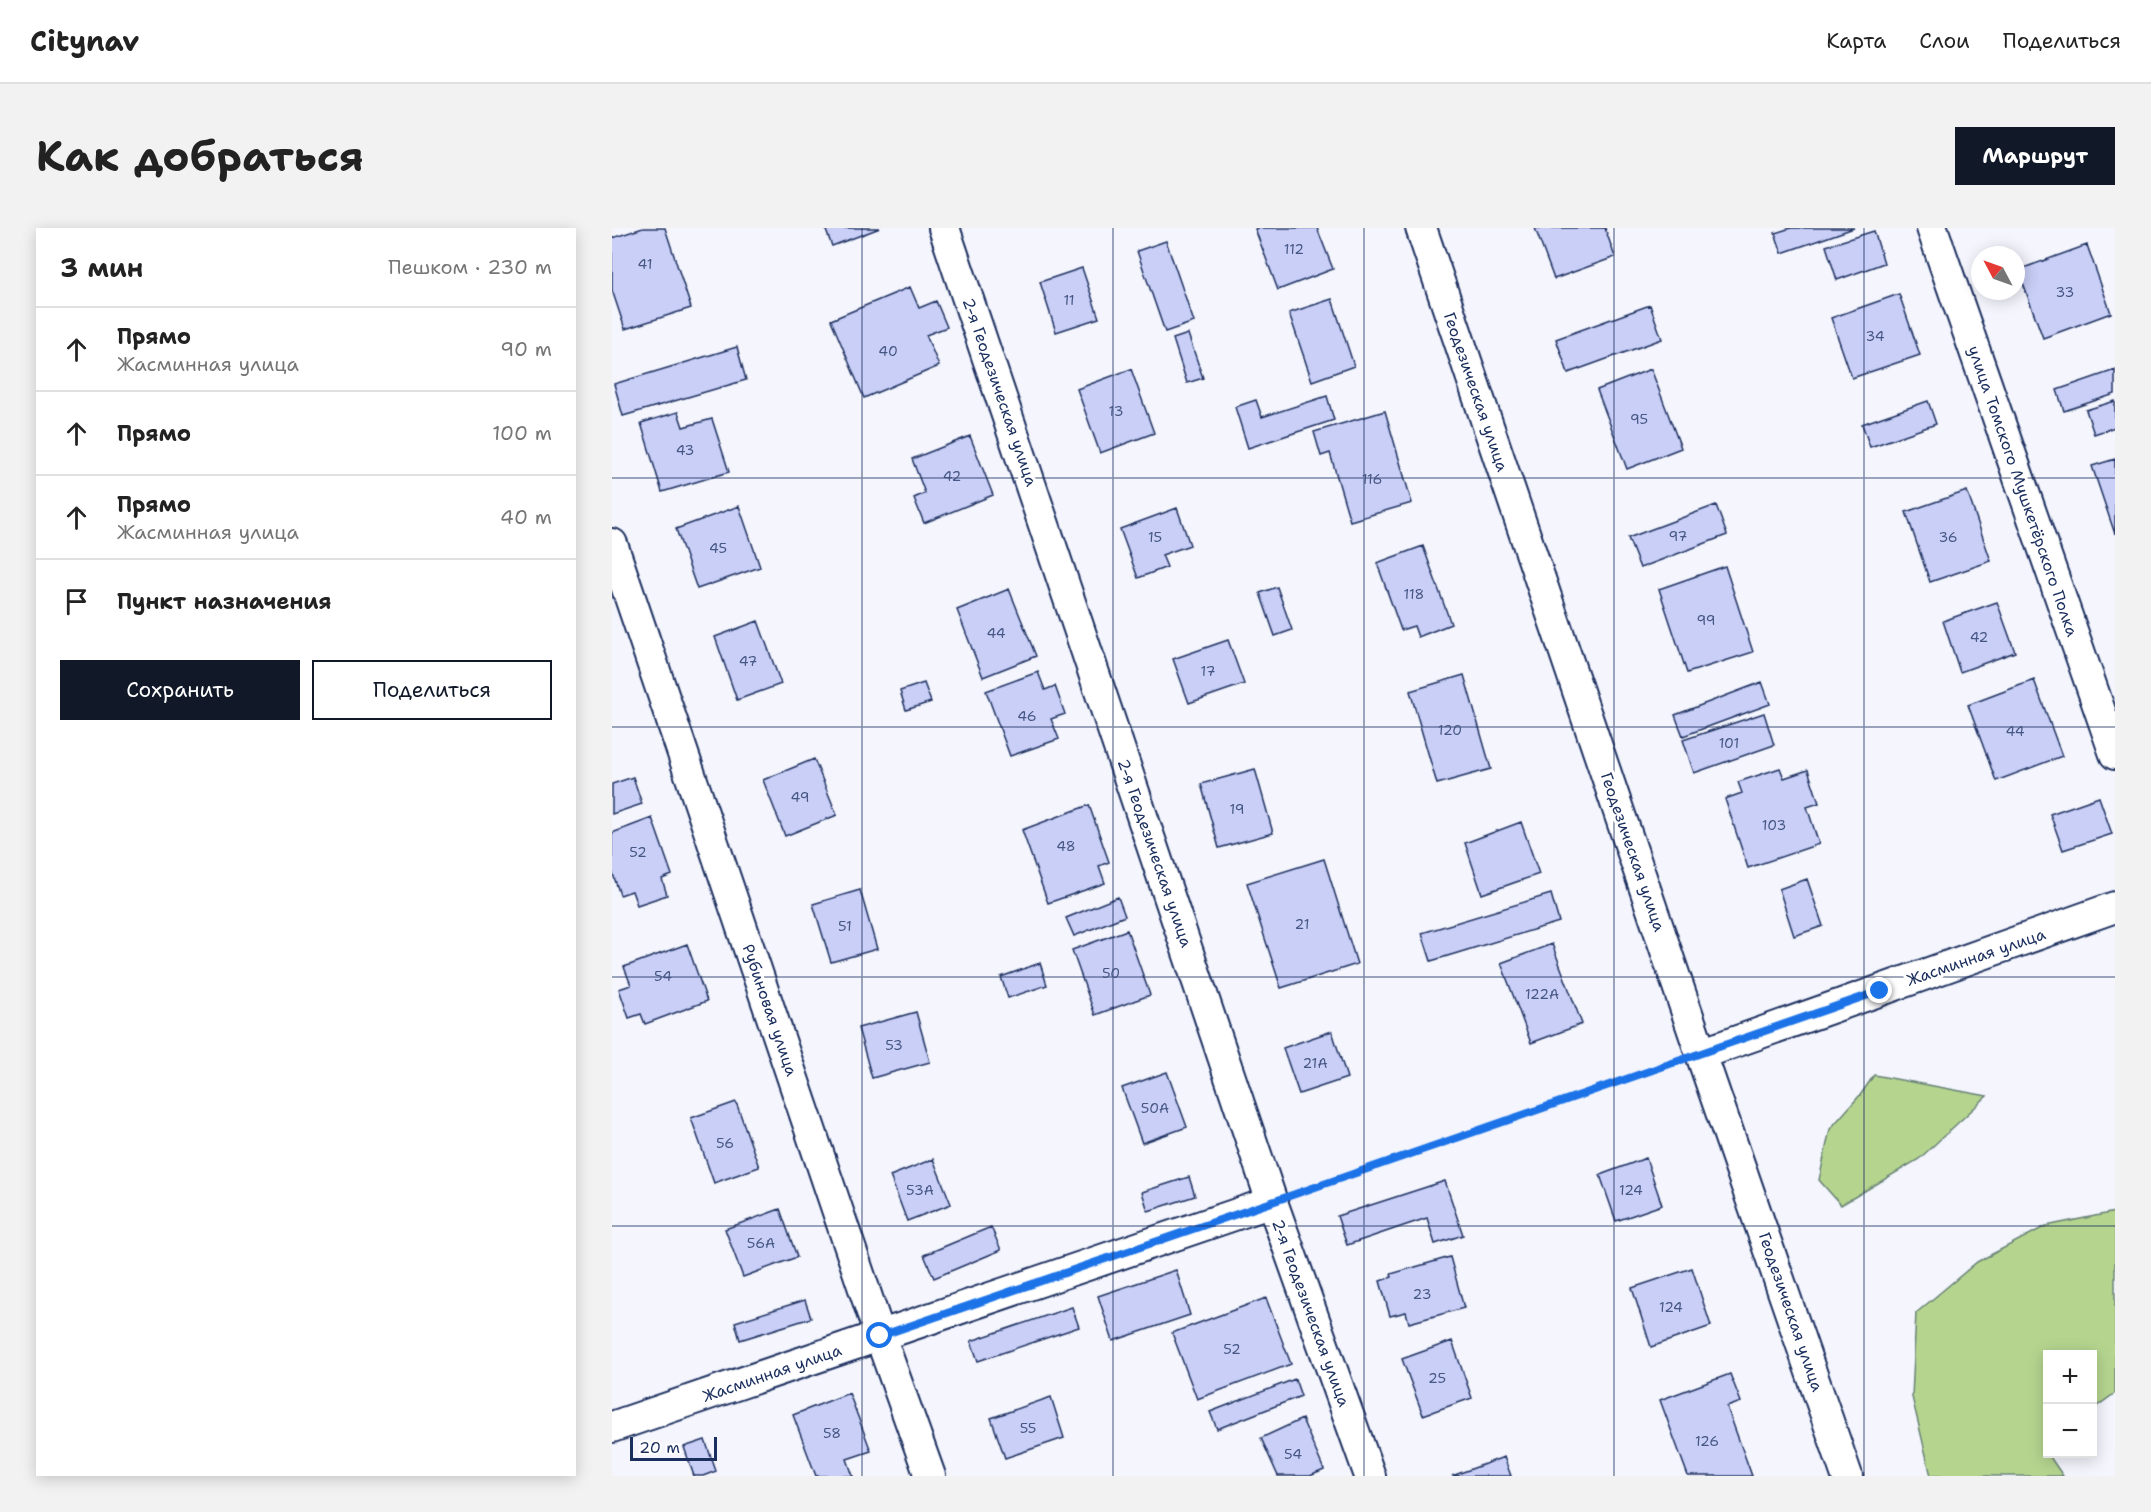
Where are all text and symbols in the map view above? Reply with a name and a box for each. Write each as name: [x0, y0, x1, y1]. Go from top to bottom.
text: Citynav: [30, 22, 139, 60]
text: Карта: [1826, 27, 1886, 55]
text: Слои: [1919, 27, 1970, 55]
text: Поделиться: [2003, 27, 2121, 55]
button: Маршрут: [1955, 127, 2115, 185]
text: Как добраться: [36, 128, 364, 184]
house number: 112: [1284, 240, 1304, 258]
north arrow: [1971, 246, 2025, 300]
text: 3 мин: [60, 250, 143, 285]
text: Пешком · 230 m: [388, 254, 552, 280]
house number: 41: [638, 255, 652, 273]
house number: 33: [2056, 283, 2074, 301]
house number: 11: [1063, 291, 1075, 309]
street label: 2-я Геодезическая улица: [958, 295, 1042, 489]
street label: Геодезическая улица: [1439, 310, 1513, 474]
text: Прямо: [117, 322, 191, 351]
house number: 34: [1865, 327, 1885, 345]
icon: ahead: [60, 333, 93, 366]
text: 90 m: [500, 336, 552, 362]
house number: 40: [878, 342, 898, 360]
street label: улица Томского Мушкетёрского Полка: [1963, 343, 2083, 639]
text: Жасминная улица: [117, 351, 299, 377]
house number: 13: [1109, 402, 1123, 420]
house number: 95: [1630, 410, 1648, 428]
icon: ahead: [60, 417, 93, 450]
text: Прямо: [117, 419, 191, 448]
text: 100 m: [492, 420, 552, 446]
house number: 43: [676, 441, 694, 459]
house number: 42: [943, 467, 961, 485]
house number: 116: [1362, 470, 1382, 488]
text: Прямо: [117, 490, 191, 519]
icon: ahead: [60, 501, 93, 534]
text: 40 m: [500, 504, 552, 530]
text: Жасминная улица: [117, 519, 299, 545]
house number: 97: [1669, 527, 1687, 545]
house number: 15: [1148, 528, 1162, 546]
house number: 36: [1938, 528, 1958, 546]
house number: 45: [709, 539, 727, 557]
icon: arrive: [60, 585, 93, 618]
house number: 118: [1404, 585, 1424, 603]
text: Пункт назначения: [117, 587, 331, 616]
house number: 99: [1696, 611, 1716, 629]
house number: 44: [986, 624, 1006, 642]
house number: 42: [1970, 628, 1988, 646]
house number: 47: [739, 652, 757, 670]
button: Сохранить: [60, 660, 300, 720]
button: Поделиться: [312, 660, 552, 720]
house number: 17: [1201, 662, 1215, 680]
house number: 46: [1017, 707, 1037, 725]
house number: 120: [1438, 721, 1462, 739]
house number: 44: [2005, 722, 2025, 740]
house number: 101: [1719, 734, 1739, 752]
street label: 2-я Геодезическая улица: [1113, 756, 1197, 950]
street label: Геодезическая улица: [1596, 770, 1670, 934]
house number: 49: [791, 788, 810, 806]
house number: 19: [1229, 800, 1245, 818]
house number: 103: [1762, 816, 1786, 834]
house number: 48: [1056, 837, 1076, 855]
house number: 52: [629, 843, 647, 861]
house number: 21: [1295, 915, 1309, 933]
house number: 51: [838, 917, 852, 935]
street label: Жасминная улица: [1904, 923, 2048, 991]
street label: Рубиновая улица: [738, 941, 802, 1079]
house number: 50: [1102, 964, 1120, 982]
house number: 54: [654, 967, 672, 985]
route end: [1866, 977, 1892, 1003]
house number: 122А: [1525, 985, 1559, 1003]
house number: 53: [885, 1036, 903, 1054]
house number: 21А: [1302, 1054, 1328, 1072]
house number: 50А: [1141, 1099, 1169, 1117]
house number: 56: [716, 1134, 734, 1152]
house number: 53А: [906, 1181, 934, 1199]
house number: 124: [1619, 1181, 1643, 1199]
street label: 2-я Геодезическая улица: [1267, 1216, 1355, 1410]
street label: Геодезическая улица: [1754, 1230, 1828, 1394]
house number: 56А: [747, 1234, 775, 1252]
house number: 23: [1413, 1285, 1431, 1303]
house number: 124: [1659, 1298, 1683, 1316]
route start: [866, 1322, 892, 1348]
street label: Жасминная улица: [700, 1339, 844, 1407]
house number: 52: [1223, 1340, 1241, 1358]
map controls: [2043, 1350, 2097, 1458]
button: +: [2043, 1350, 2097, 1404]
house number: 25: [1428, 1369, 1446, 1387]
button: −: [2043, 1404, 2097, 1458]
house number: 55: [1020, 1419, 1036, 1437]
house number: 58: [823, 1424, 841, 1442]
house number: 126: [1695, 1432, 1719, 1450]
scale bar: [630, 1434, 717, 1462]
text: 20 m: [639, 1437, 680, 1458]
house number: 54: [1284, 1445, 1302, 1463]

